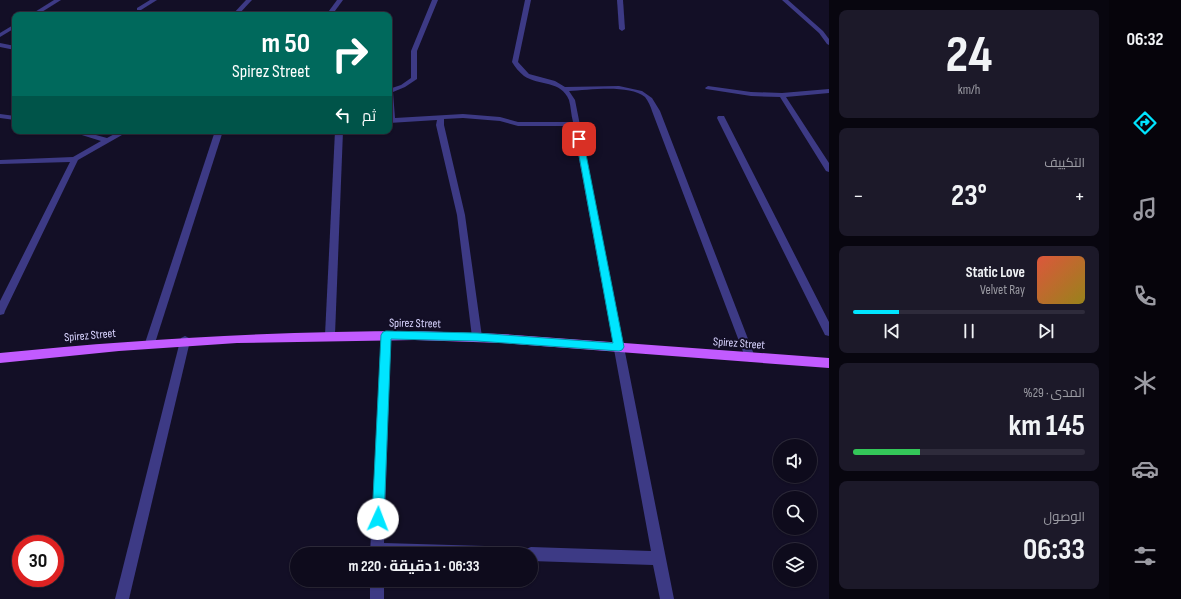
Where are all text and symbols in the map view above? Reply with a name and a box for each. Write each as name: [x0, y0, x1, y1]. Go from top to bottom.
text: 24: [946, 24, 992, 87]
text: 50 m: [261, 27, 310, 60]
icon: right: [324, 28, 376, 80]
text: 06:32: [1126, 29, 1164, 50]
text: Spirez Street: [232, 61, 310, 82]
text: km/h: [958, 82, 980, 98]
icon: left: [332, 104, 354, 126]
text: ثم: [362, 107, 376, 126]
icon: directions: [1131, 109, 1159, 137]
pin: [562, 122, 596, 156]
icon: arrive: [568, 128, 590, 150]
text: التكييف: [1044, 155, 1085, 171]
text: 23°: [951, 178, 987, 214]
text: −: [853, 183, 864, 210]
text: +: [1074, 183, 1085, 210]
icon: music: [1131, 195, 1159, 223]
text: Static Love: [966, 263, 1025, 282]
text: Velvet Ray: [980, 282, 1025, 298]
icon: phone: [1131, 282, 1159, 310]
street label: Spirez Street: [389, 316, 441, 331]
icon: previous: [881, 320, 903, 342]
icon: pause: [958, 320, 980, 342]
icon: next: [1035, 320, 1057, 342]
street label: Spirez Street: [64, 326, 117, 345]
street label: Spirez Street: [713, 334, 766, 353]
icon: climate: [1131, 369, 1159, 397]
text: المدى · 29%: [1023, 385, 1085, 401]
text: 145 km: [1009, 408, 1085, 444]
map controls: [773, 439, 817, 587]
button: sound: [773, 439, 817, 483]
icon: car: [1131, 455, 1159, 483]
button: search: [773, 491, 817, 535]
position arrow: [357, 498, 399, 540]
text: الوصول: [1044, 509, 1085, 525]
text: 06:33: [1023, 532, 1085, 568]
speed limit sign: 30: [12, 535, 64, 587]
icon: filters: [1131, 542, 1159, 570]
button: layers: [773, 543, 817, 587]
text: 06:33 · 1 دقيقة · 220 m: [349, 557, 479, 576]

